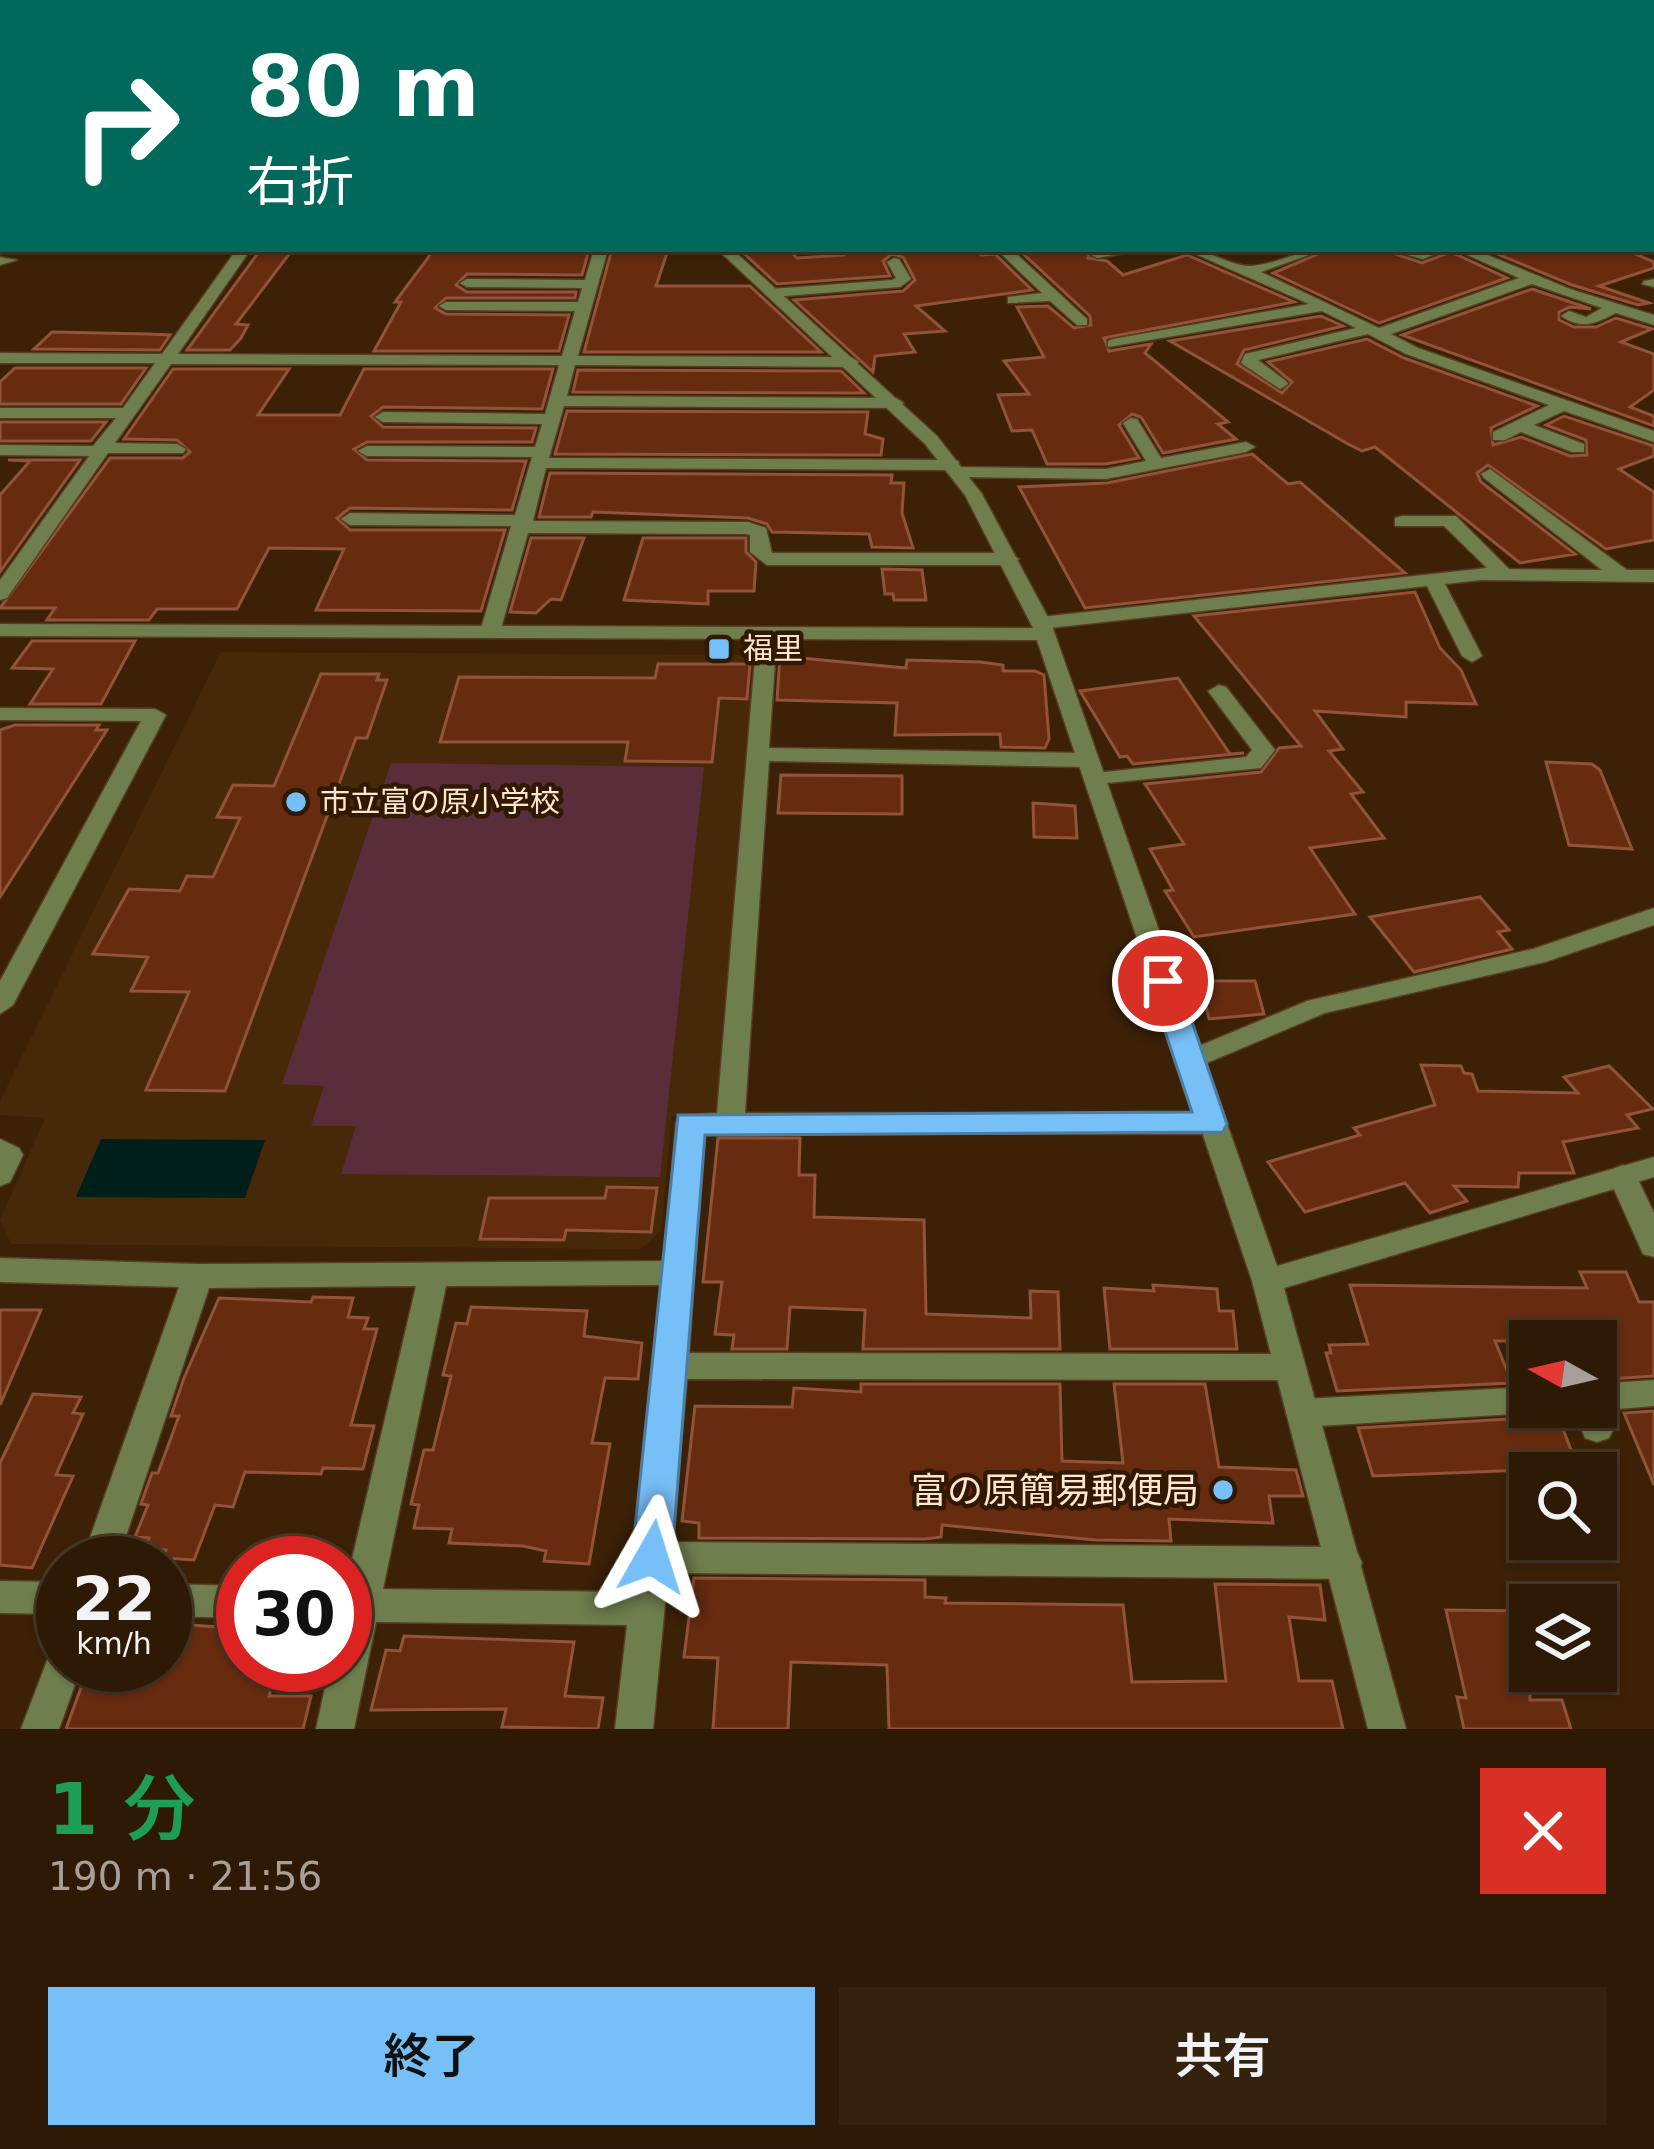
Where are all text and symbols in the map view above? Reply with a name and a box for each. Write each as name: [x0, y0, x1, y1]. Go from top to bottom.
text: 80 m: [246, 38, 480, 136]
icon: right: [48, 48, 204, 204]
text: 右折: [246, 151, 354, 214]
place label: 福里: [743, 631, 803, 666]
marker: 福里: [706, 636, 732, 662]
place label: 市立富の原小学校: [320, 784, 560, 819]
marker: 市立富の原小学校: [283, 789, 309, 815]
pin: [1112, 930, 1214, 1032]
icon: arrive: [1130, 948, 1196, 1014]
north arrow: [1509, 1320, 1617, 1428]
map controls: [1509, 1320, 1617, 1692]
button: search: [1509, 1452, 1617, 1560]
place label: 富の原簡易郵便局: [911, 1470, 1199, 1511]
marker: 富の原簡易郵便局: [1210, 1477, 1236, 1503]
position arrow: [589, 1494, 715, 1620]
speed limit sign: 30: [216, 1536, 372, 1692]
text: 22: [72, 1564, 156, 1634]
button: layers: [1509, 1584, 1617, 1692]
text: km/h: [76, 1626, 152, 1661]
text: 1 分: [48, 1767, 195, 1851]
button: close: [1480, 1768, 1606, 1894]
text: 190 m · 21:56: [48, 1854, 322, 1899]
button: 終了: [48, 1987, 815, 2125]
button: 共有: [839, 1987, 1606, 2125]

